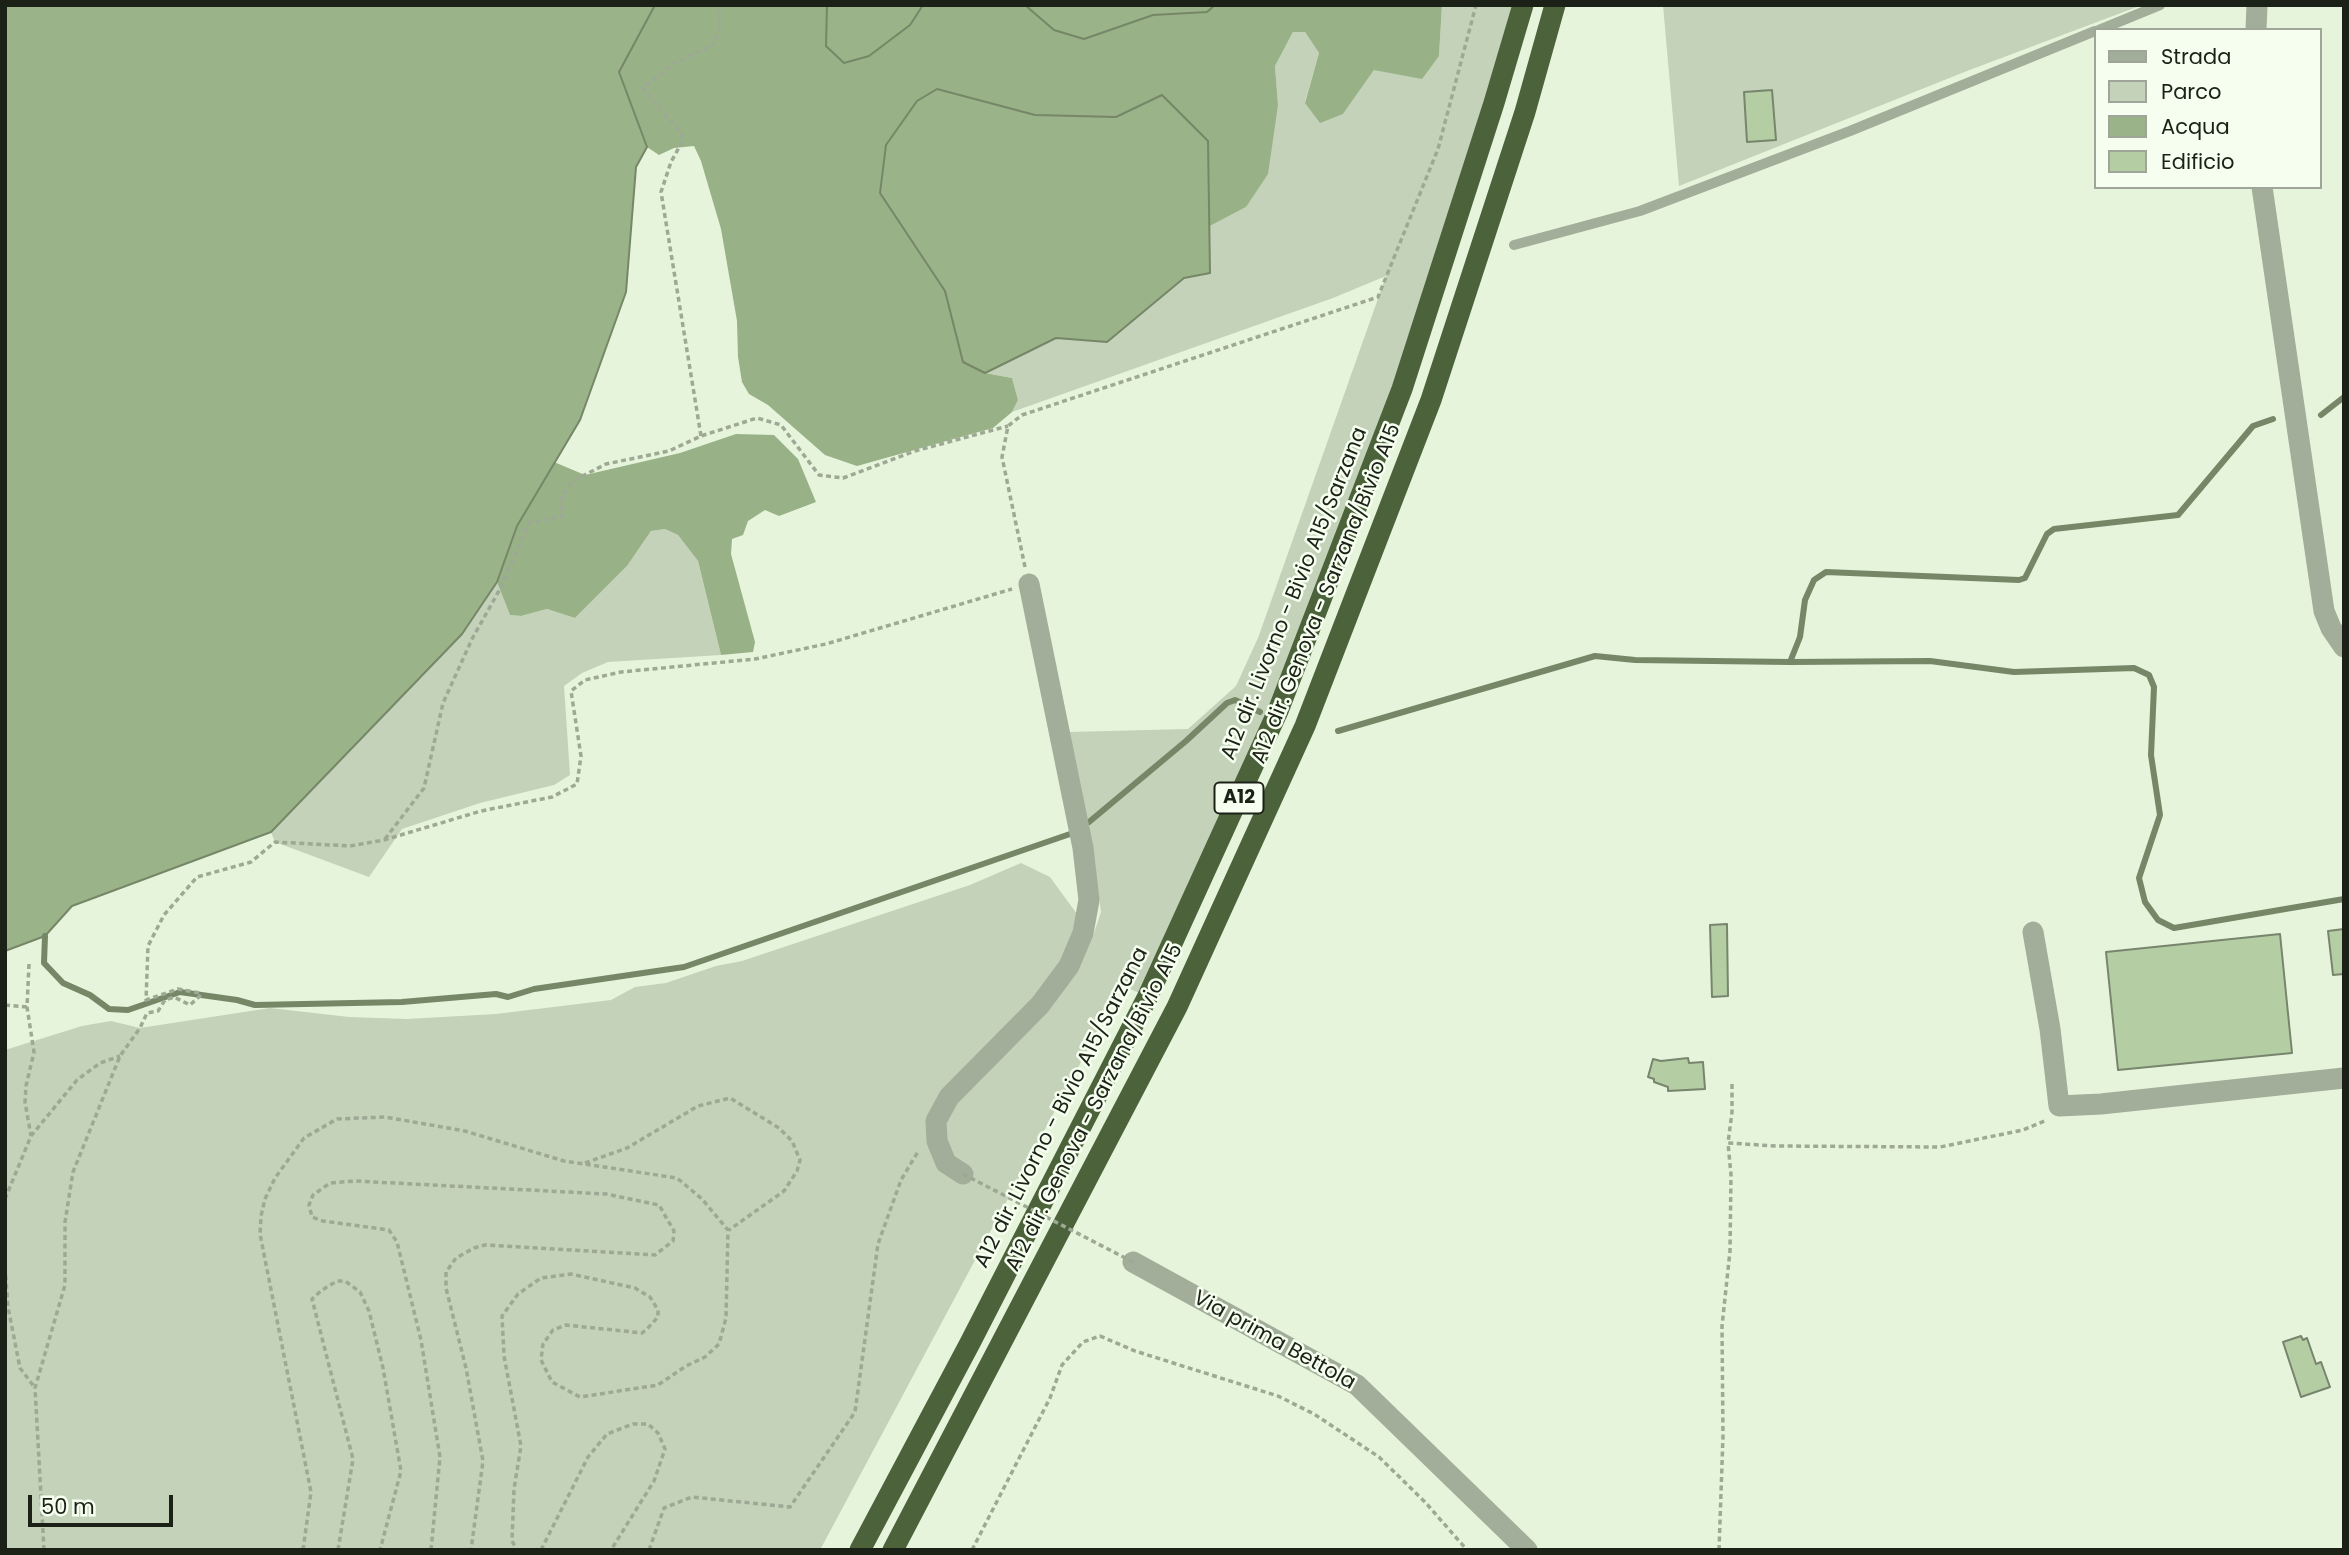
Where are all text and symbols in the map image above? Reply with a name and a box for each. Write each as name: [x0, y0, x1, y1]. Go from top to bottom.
legend: [2094, 28, 2321, 189]
text: Strada: [2161, 42, 2231, 71]
text: Parco: [2161, 77, 2221, 106]
text: Acqua: [2161, 112, 2230, 141]
text: Edificio: [2161, 147, 2235, 176]
street label: A12 dir. Genova - Sarzana/Bivio A15: [1247, 420, 1407, 768]
street label: A12 dir. Livorno - Bivio A15/Sarzana: [1217, 424, 1373, 764]
road number: A12: [1214, 782, 1264, 814]
street label: A12 dir. Genova - Sarzana/Bivio A15: [1001, 940, 1189, 1276]
street label: A12 dir. Livorno - Bivio A15/Sarzana: [970, 943, 1154, 1273]
street label: Via prima Bettola: [1188, 1286, 1360, 1396]
scale bar: [32, 1482, 177, 1526]
text: 50 m: [41, 1492, 95, 1521]

